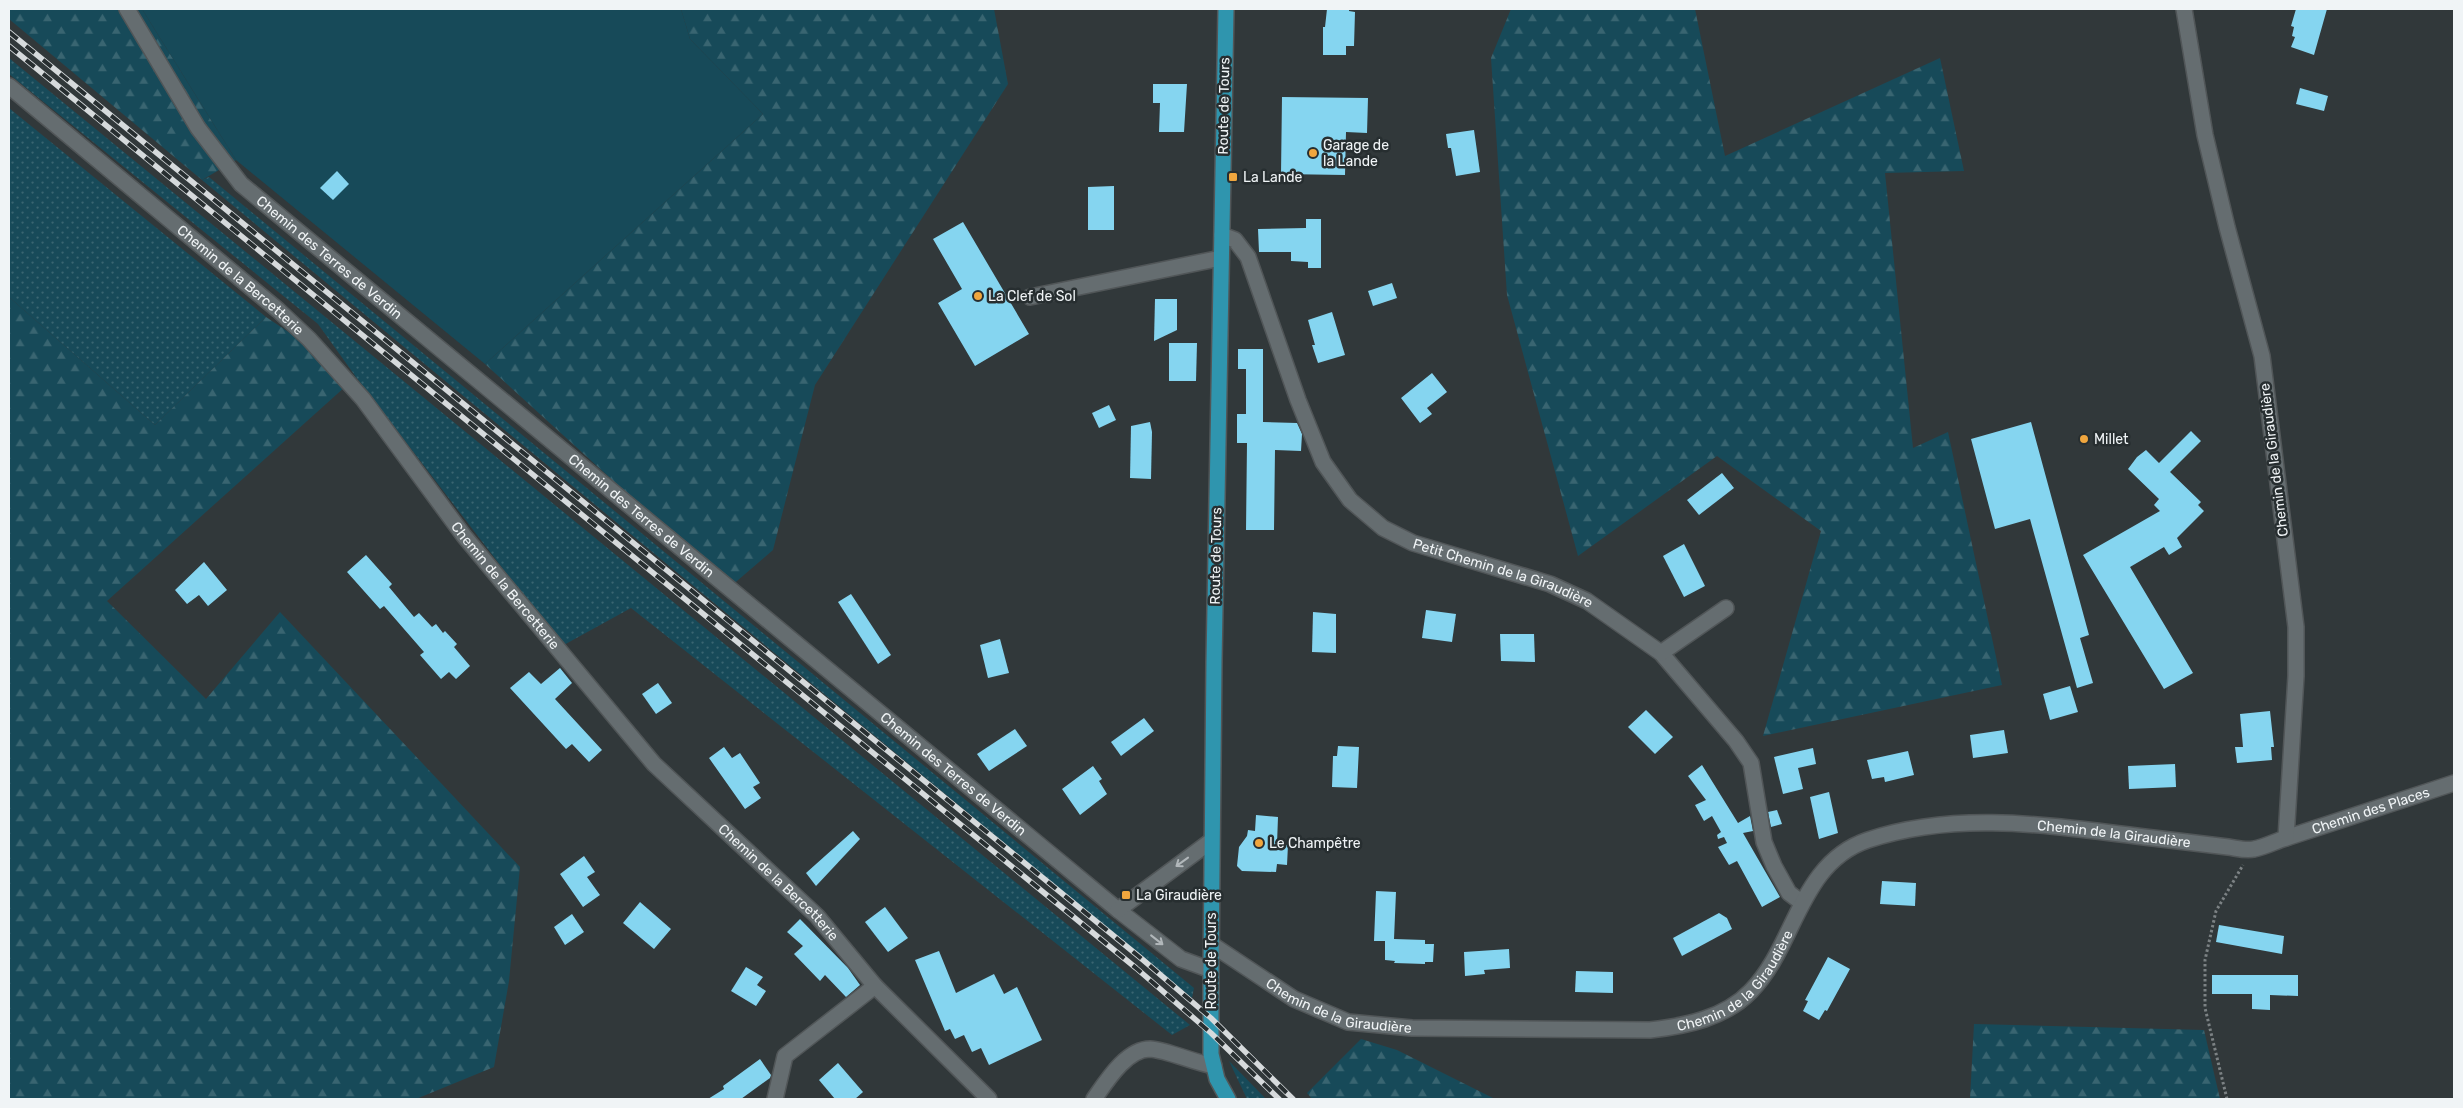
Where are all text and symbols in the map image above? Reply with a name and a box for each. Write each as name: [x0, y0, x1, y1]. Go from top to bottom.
street label: Route de Tours: [1215, 57, 1233, 155]
place label: Garage de la Lande: [1323, 137, 1389, 170]
marker: Garage de la Lande: [1307, 147, 1319, 159]
place label: La Lande: [1243, 169, 1302, 186]
marker: La Lande: [1227, 171, 1239, 183]
street label: Chemin des Terres de Verdin: [253, 192, 406, 323]
street label: Chemin de la Bercetterie: [174, 221, 308, 338]
place label: La Clef de Sol: [988, 288, 1076, 305]
marker: La Clef de Sol: [972, 290, 984, 302]
street label: Chemin de la Giraudière: [2256, 382, 2292, 538]
place label: Millet: [2094, 431, 2129, 448]
marker: Millet: [2078, 433, 2090, 445]
street label: Chemin des Terres de Verdin: [565, 450, 718, 581]
street label: Route de Tours: [1207, 507, 1225, 605]
street label: Chemin de la Bercetterie: [448, 518, 563, 653]
street label: Petit Chemin de la Giraudière: [1411, 535, 1597, 611]
street label: Chemin des Terres de Verdin: [877, 708, 1030, 839]
street label: Chemin des Places: [2309, 783, 2432, 838]
street label: Chemin de la Giraudière: [2036, 816, 2192, 851]
street label: Chemin de la Bercetterie: [715, 820, 842, 944]
place label: Le Champêtre: [1269, 835, 1361, 852]
marker: Le Champêtre: [1253, 837, 1265, 849]
one-way arrow: [1176, 857, 1189, 868]
place label: La Giraudière: [1136, 887, 1222, 904]
marker: La Giraudière: [1120, 889, 1132, 901]
street label: Route de Tours: [1203, 912, 1220, 1010]
street label: Chemin de la Giraudière: [1675, 927, 1796, 1034]
one-way arrow: [1150, 935, 1164, 945]
street label: Chemin de la Giraudière: [1263, 974, 1413, 1036]

